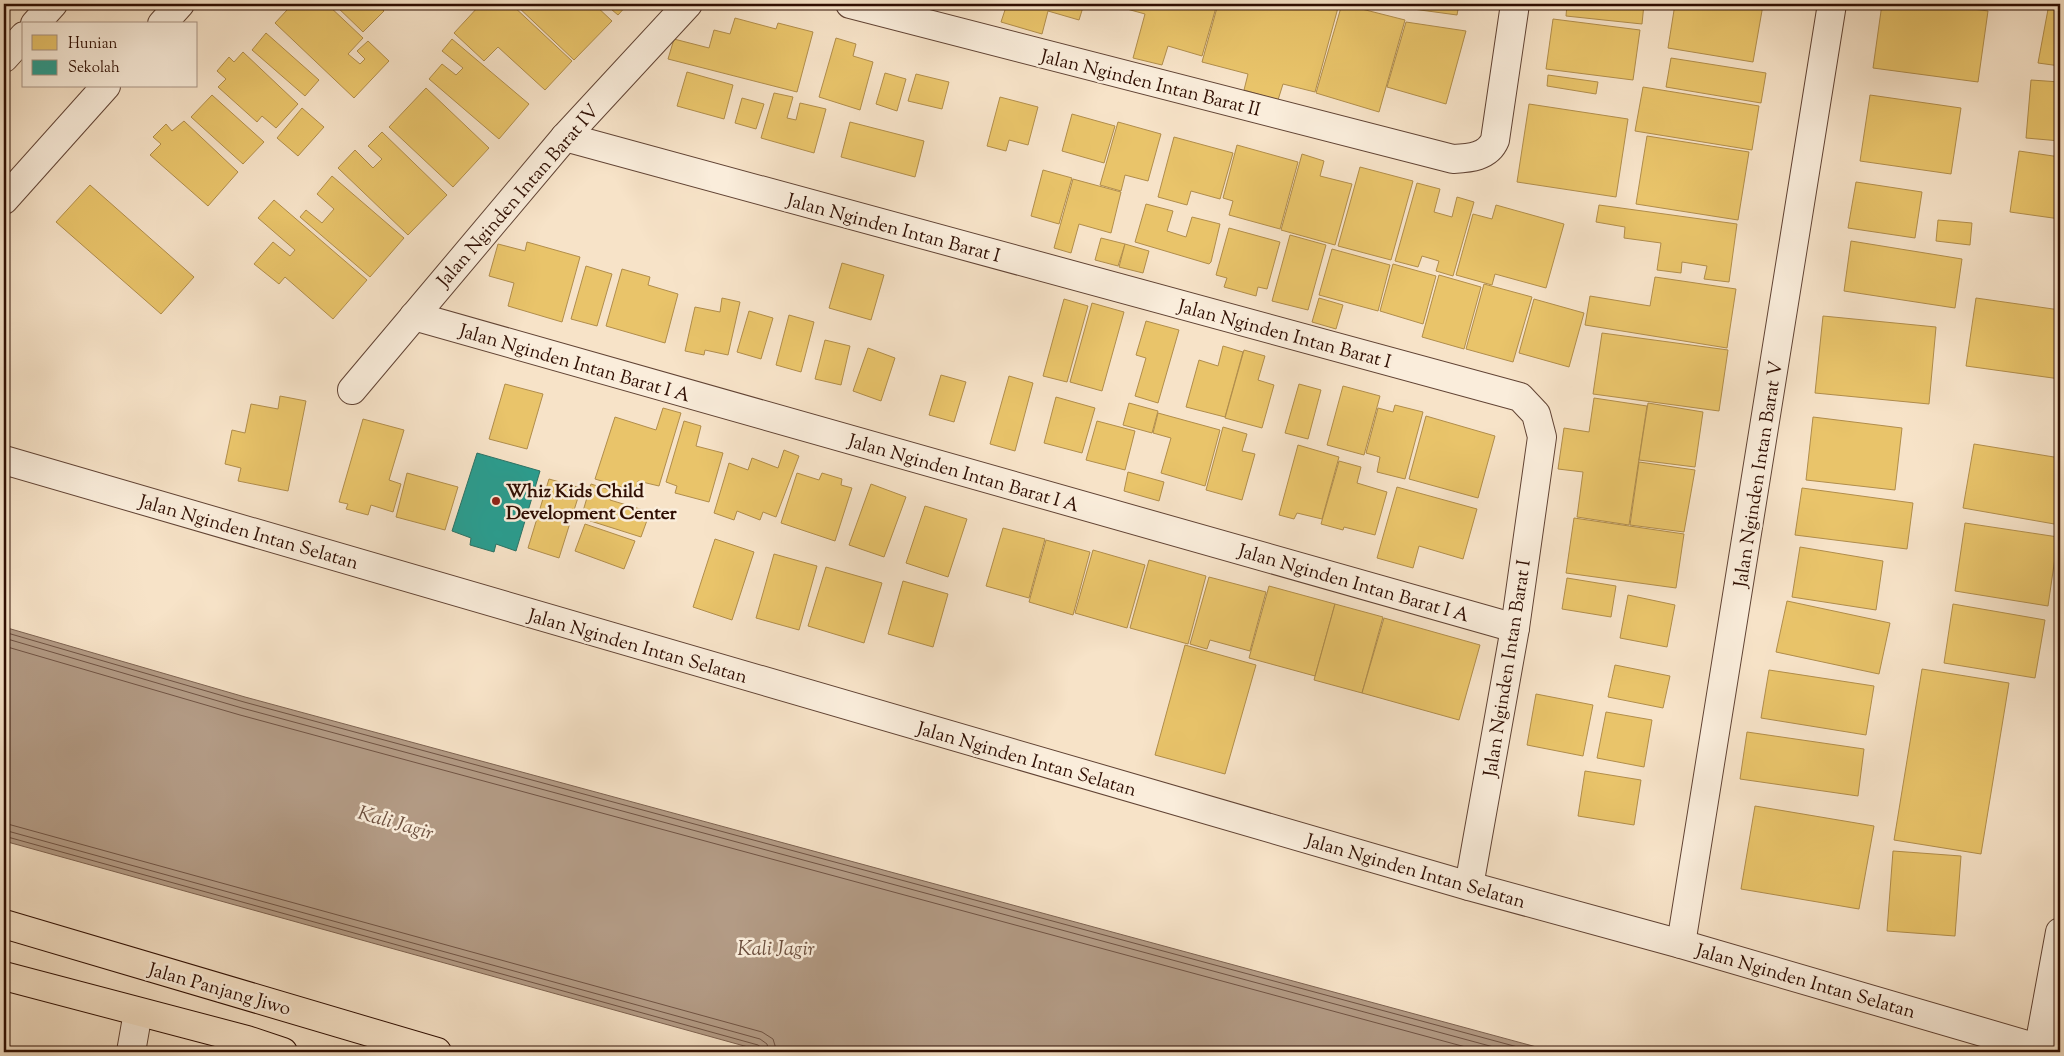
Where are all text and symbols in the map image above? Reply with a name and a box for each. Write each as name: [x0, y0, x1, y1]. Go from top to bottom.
legend: [22, 22, 198, 88]
text: Hunian: [68, 34, 118, 55]
street label: Jalan Nginden Intan Barat II: [1037, 44, 1263, 125]
text: Sekolah: [68, 58, 120, 79]
street label: Jalan Nginden Intan Barat IV: [431, 99, 606, 295]
street label: Jalan Nginden Intan Barat I: [783, 188, 1003, 271]
street label: Jalan Nginden Intan Barat I: [1174, 294, 1394, 377]
street label: Jalan Nginden Intan Barat I A: [455, 318, 693, 410]
street label: Jalan Nginden Intan Barat V: [1728, 359, 1791, 590]
street label: Jalan Nginden Intan Barat I A: [844, 428, 1082, 520]
place label: Whiz Kids Child Development Center: [506, 479, 678, 528]
street label: Jalan Nginden Intan Selatan: [134, 489, 361, 578]
marker: Whiz Kids Child Development Center: [490, 495, 502, 507]
street label: Jalan Nginden Intan Barat I A: [1234, 538, 1472, 630]
street label: Jalan Nginden Intan Barat I: [1478, 558, 1539, 780]
street label: Jalan Nginden Intan Selatan: [523, 603, 750, 692]
street label: Jalan Nginden Intan Selatan: [912, 716, 1139, 805]
water label: Kali Jagir: [354, 800, 437, 849]
street label: Jalan Nginden Intan Selatan: [1301, 828, 1528, 917]
water label: Kali Jagir: [737, 936, 815, 965]
street label: Jalan Nginden Intan Selatan: [1691, 938, 1918, 1027]
street label: Jalan Panjang Jiwo: [144, 957, 294, 1024]

